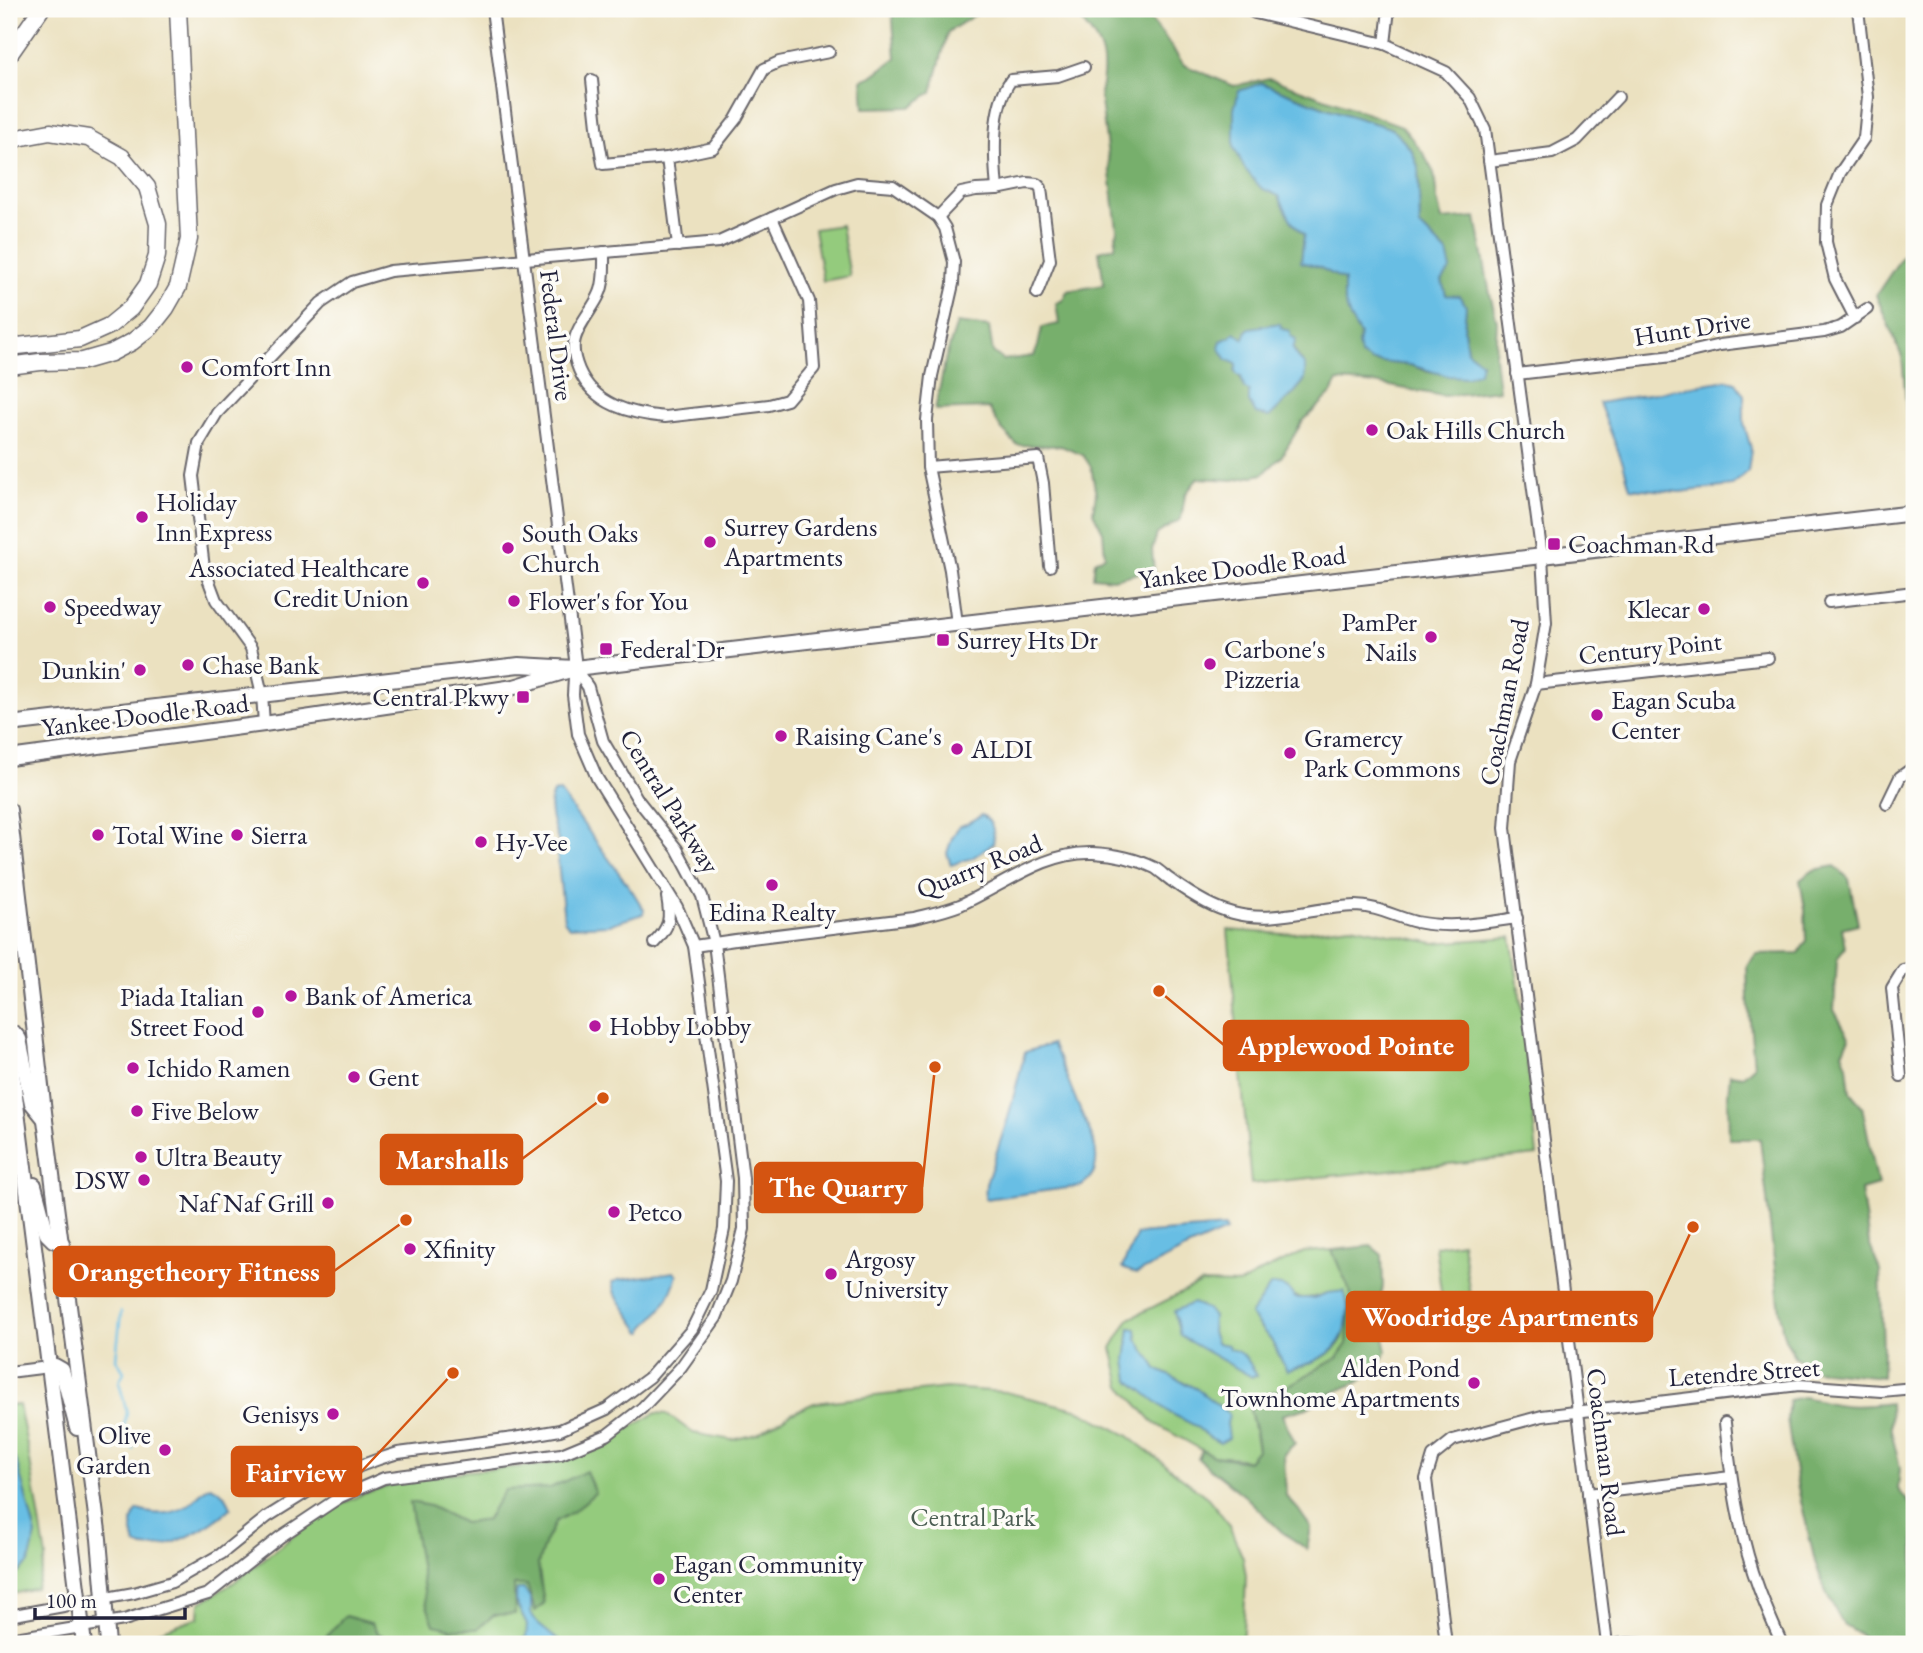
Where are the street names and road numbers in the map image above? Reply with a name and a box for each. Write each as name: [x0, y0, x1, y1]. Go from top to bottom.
street label: Federal Drive: [532, 268, 582, 402]
street label: Hunt Drive: [1631, 302, 1753, 354]
street label: Yankee Doodle Road: [1136, 537, 1348, 597]
street label: Coachman Road: [1471, 615, 1537, 788]
street label: Century Point: [1577, 624, 1723, 672]
street label: Yankee Doodle Road: [39, 685, 251, 745]
street label: Central Parkway: [612, 722, 728, 880]
street label: Quarry Road: [911, 825, 1047, 907]
street label: Letendre Street: [1667, 1350, 1821, 1394]
street label: Coachman Road: [1579, 1366, 1633, 1539]

